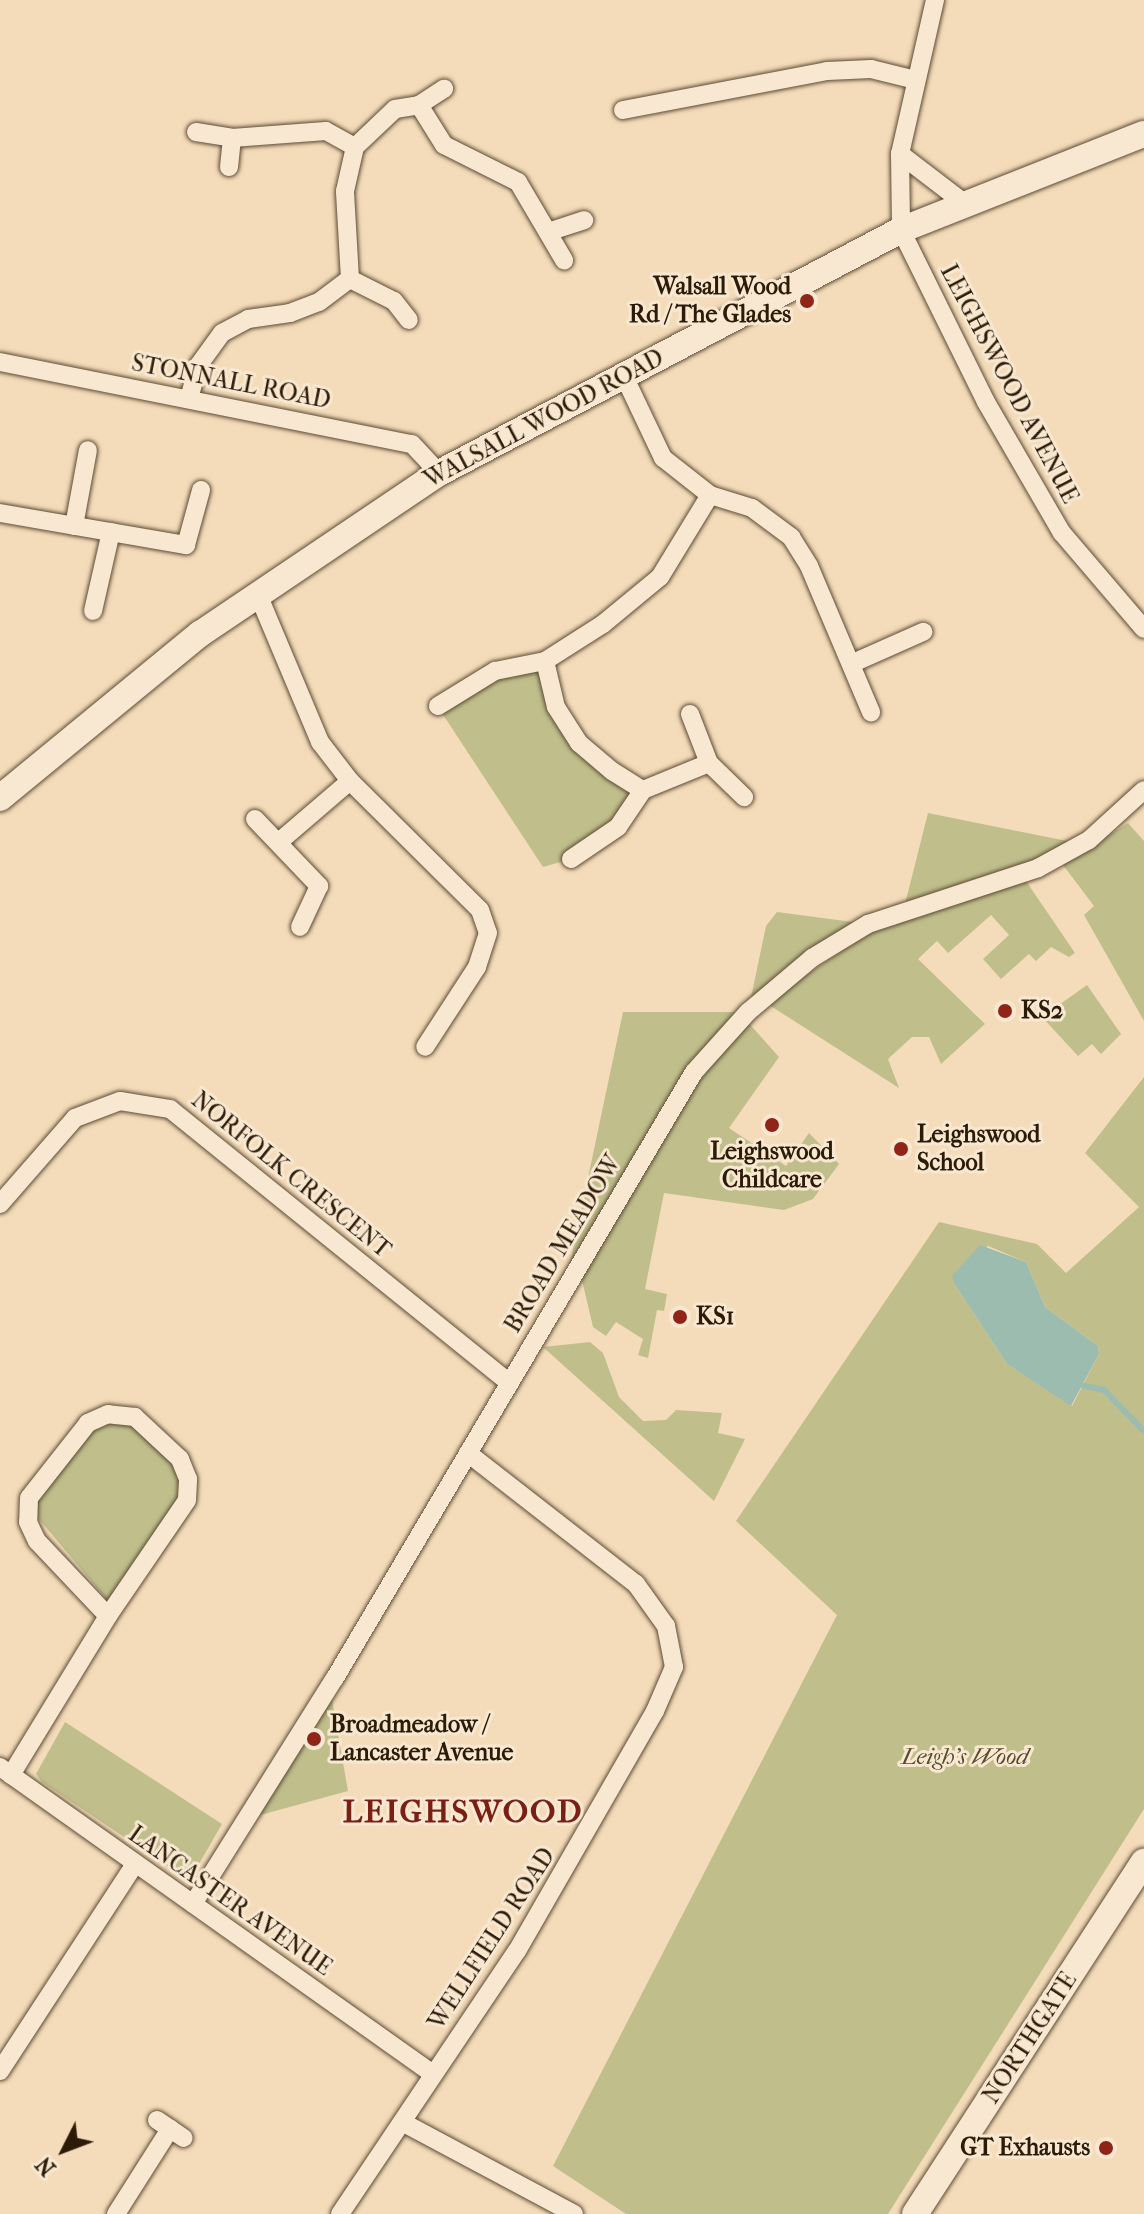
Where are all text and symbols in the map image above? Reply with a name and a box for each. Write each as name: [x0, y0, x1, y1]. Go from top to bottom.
street label: LEIGHSWOOD AVENUE: [934, 260, 1084, 508]
place label: Walsall Wood Rd / The Glades: [629, 273, 791, 329]
marker: Walsall Wood Rd / The Glades: [798, 292, 816, 310]
street label: WALSALL WOOD ROAD: [419, 344, 669, 494]
street label: STONNALL ROAD: [129, 349, 333, 415]
place label: KS2: [1021, 997, 1063, 1025]
marker: KS2: [996, 1002, 1014, 1020]
street label: NORFOLK CRESCENT: [185, 1086, 397, 1264]
marker: Leighswood Childcare: [763, 1116, 781, 1134]
place label: Leighswood School: [917, 1121, 1040, 1177]
place label: Leighswood Childcare: [710, 1138, 834, 1194]
marker: Leighswood School: [892, 1140, 910, 1158]
street label: BROAD MEADOW: [499, 1150, 627, 1338]
place label: KS1: [696, 1303, 734, 1331]
marker: KS1: [671, 1308, 689, 1326]
place label: Broadmeadow / Lancaster Avenue: [330, 1711, 513, 1767]
marker: Broadmeadow / Lancaster Avenue: [305, 1730, 323, 1748]
park label: Leigh's Wood: [901, 1743, 1029, 1771]
district label: LEIGHSWOOD: [343, 1793, 583, 1831]
street label: LANCASTER AVENUE: [123, 1820, 337, 1982]
street label: WELLFIELD ROAD: [422, 1843, 562, 2035]
street label: NORTHGATE: [977, 1967, 1083, 2109]
north arrow: [24, 2110, 104, 2190]
place label: GT Exhausts: [960, 2134, 1090, 2162]
marker: GT Exhausts: [1097, 2139, 1115, 2157]
text: N: [31, 2151, 61, 2181]

